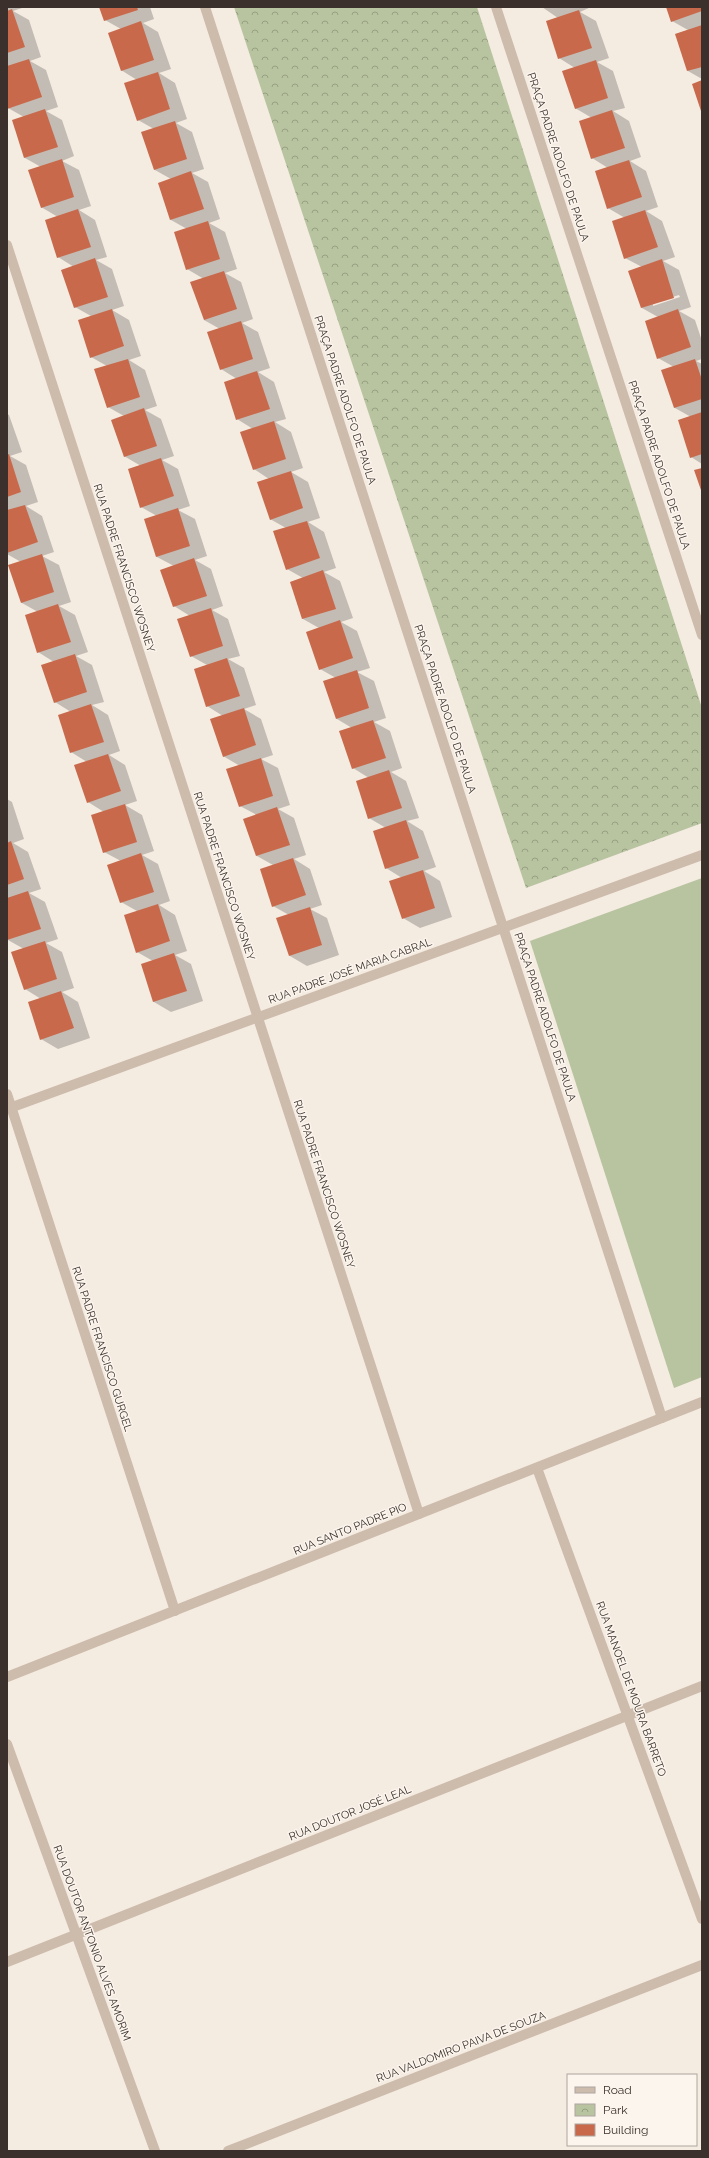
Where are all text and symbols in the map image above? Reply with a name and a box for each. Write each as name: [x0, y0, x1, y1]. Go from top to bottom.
street label: PRAÇA PADRE ADOLFO DE PAULA: [525, 71, 592, 244]
street label: PRAÇA PADRE ADOLFO DE PAULA: [312, 314, 379, 487]
street label: PRAÇA PADRE ADOLFO DE PAULA: [626, 379, 693, 552]
street label: RUA PADRE FRANCISCO WOSNEY: [91, 482, 157, 654]
street label: PRAÇA PADRE ADOLFO DE PAULA: [412, 623, 479, 796]
street label: RUA PADRE FRANCISCO WOSNEY: [191, 790, 257, 962]
street label: PRAÇA PADRE ADOLFO DE PAULA: [512, 931, 579, 1104]
street label: RUA PADRE JOSÉ MARIA CABRAL: [266, 934, 434, 1007]
street label: RUA PADRE FRANCISCO WOSNEY: [291, 1098, 357, 1270]
street label: RUA PADRE FRANCISCO GURGEL: [69, 1265, 135, 1434]
street label: RUA SANTO PADRE PIO: [291, 1500, 409, 1558]
street label: RUA MANOEL DE MOURA BARRETO: [593, 1600, 669, 1778]
street label: RUA DOUTOR JOSÉ LEAL: [287, 1781, 414, 1843]
street label: RUA DOUTOR ANTONIO ALVES AMORIM: [50, 1843, 134, 2043]
street label: RUA VALDOMIRO PAIVA DE SOUZA: [375, 2008, 548, 2085]
legend: [567, 2074, 697, 2146]
text: Road: [603, 2083, 632, 2097]
text: Park: [603, 2103, 628, 2117]
text: Building: [603, 2123, 649, 2137]

